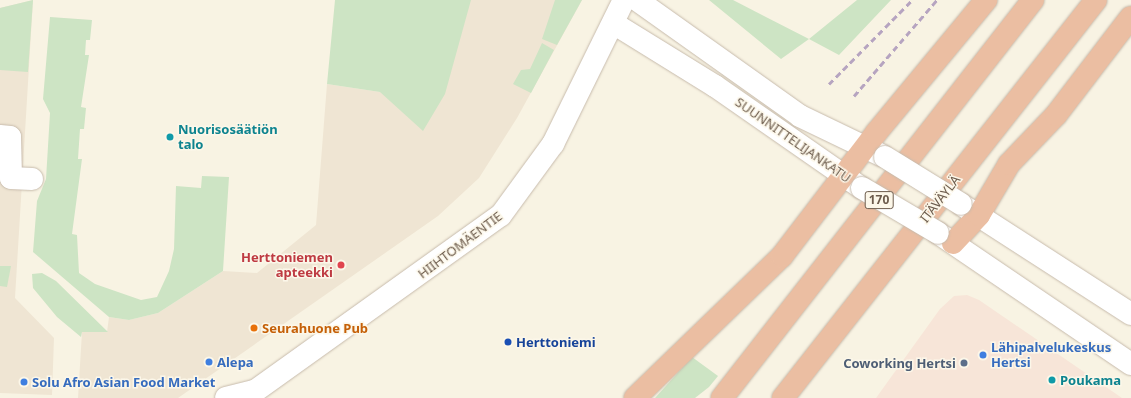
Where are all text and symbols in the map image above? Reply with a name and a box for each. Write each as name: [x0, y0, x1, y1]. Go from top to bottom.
street label: SUUNNITTELIJANKATU: [732, 94, 854, 186]
place label: Nuorisosäätiön talo: [178, 122, 278, 153]
marker: Nuorisosäätiön talo: [165, 132, 175, 142]
street label: ITÄVÄYLÄ: [917, 172, 963, 226]
road number: 170: [864, 190, 894, 210]
street label: HIIHTOMÄENTIE: [415, 208, 505, 282]
place label: Herttoniemen apteekki: [241, 250, 333, 281]
marker: Herttoniemen apteekki: [336, 260, 346, 270]
place label: Seurahuone Pub: [262, 320, 368, 336]
marker: Seurahuone Pub: [249, 323, 259, 333]
place label: Herttoniemi: [516, 334, 596, 350]
marker: Herttoniemi: [503, 337, 513, 347]
place label: Lähipalvelukeskus Hertsi: [991, 340, 1111, 371]
marker: Lähipalvelukeskus Hertsi: [978, 350, 988, 360]
place label: Alepa: [217, 354, 254, 370]
place label: Coworking Hertsi: [843, 355, 956, 371]
marker: Alepa: [204, 357, 214, 367]
marker: Coworking Hertsi: [959, 358, 969, 368]
place label: Poukama: [1060, 372, 1121, 388]
place label: Solu Afro Asian Food Market: [32, 374, 215, 390]
marker: Poukama: [1047, 375, 1057, 385]
marker: Solu Afro Asian Food Market: [19, 377, 29, 387]

